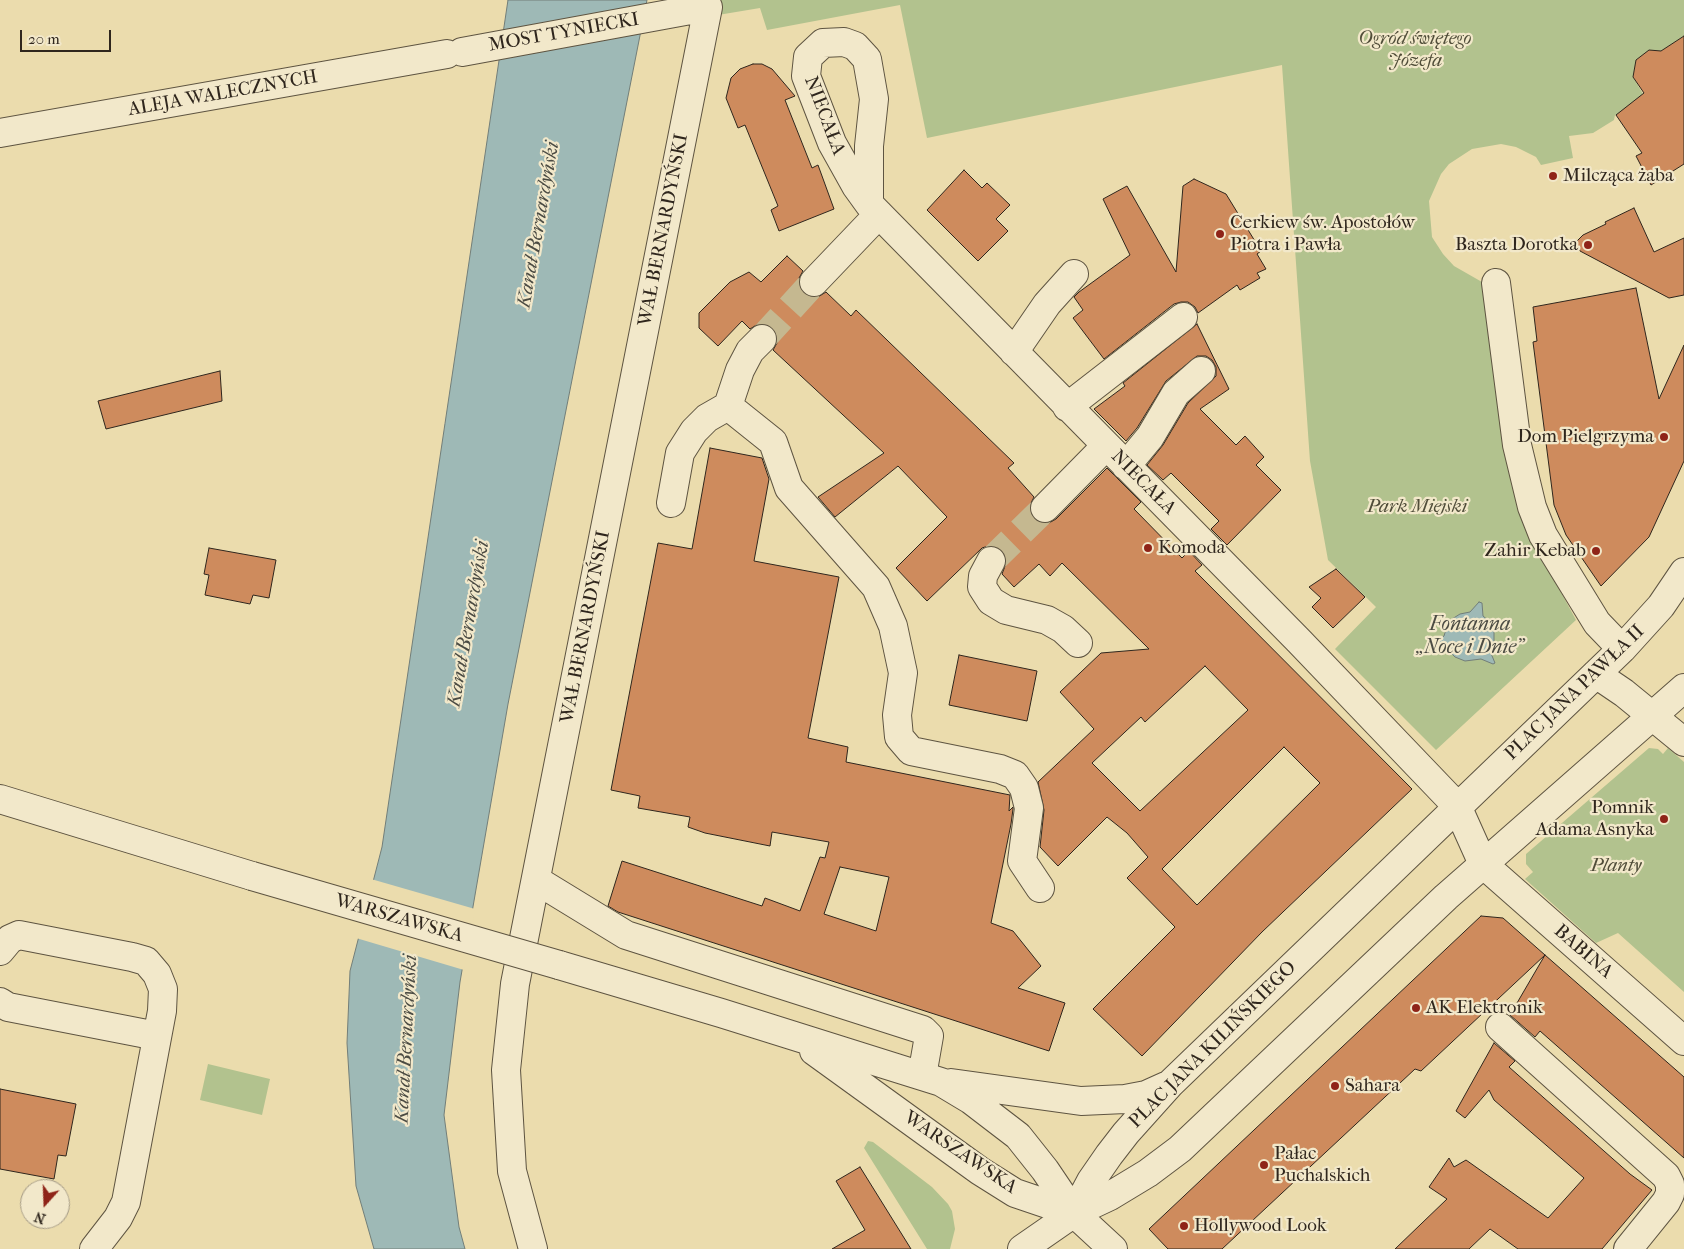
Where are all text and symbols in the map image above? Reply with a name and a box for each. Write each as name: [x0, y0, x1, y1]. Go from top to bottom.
street label: MOST TYNIECKI: [487, 9, 641, 57]
scale bar: [22, 20, 114, 52]
park label: Ogród świętego Józefa: [1358, 28, 1472, 72]
text: 20 m: [28, 30, 60, 48]
street label: ALEJA WALECZNYCH: [126, 66, 320, 122]
street label: NIECAŁA: [799, 73, 849, 159]
street label: WAŁ BERNARDYŃSKI: [634, 132, 694, 328]
water label: Kanał Bernardyński: [513, 140, 565, 310]
place label: Milcząca żaba: [1563, 165, 1674, 187]
marker: Milcząca żaba: [1547, 170, 1559, 182]
place label: Cerkiew św. Apostołów Piotra i Pawła: [1230, 212, 1415, 256]
marker: Cerkiew św. Apostołów Piotra i Pawła: [1214, 228, 1226, 240]
place label: Baszta Dorotka: [1455, 234, 1578, 256]
marker: Baszta Dorotka: [1582, 239, 1594, 251]
place label: Dom Pielgrzyma: [1517, 426, 1654, 448]
marker: Dom Pielgrzyma: [1658, 431, 1670, 443]
street label: NIECAŁA: [1106, 446, 1180, 520]
park label: Park Miejski: [1367, 496, 1467, 518]
street label: WAŁ BERNARDYŃSKI: [556, 529, 616, 725]
place label: Komoda: [1158, 537, 1226, 559]
water label: Kanał Bernardyński: [443, 539, 495, 709]
place label: Zahir Kebab: [1484, 540, 1586, 562]
marker: Komoda: [1142, 542, 1154, 554]
marker: Zahir Kebab: [1590, 545, 1602, 557]
water label: Fontanna „Noce i Dnie”: [1416, 613, 1524, 660]
street label: PLAC JANA PAWŁA II: [1501, 621, 1649, 765]
place label: Pomnik Adama Asnyka: [1536, 797, 1654, 841]
marker: Pomnik Adama Asnyka: [1658, 813, 1670, 825]
park label: Planty: [1590, 855, 1642, 877]
street label: WARSZAWSKA: [332, 890, 466, 948]
street label: BABINA: [1549, 920, 1617, 984]
water label: Kanał Bernardyński: [391, 954, 423, 1124]
street label: PLAC JANA KILIŃSKIEGO: [1125, 957, 1301, 1133]
place label: AK Elektronik: [1426, 997, 1543, 1019]
marker: AK Elektronik: [1410, 1002, 1422, 1014]
place label: Sahara: [1345, 1075, 1400, 1097]
marker: Sahara: [1329, 1080, 1341, 1092]
street label: WARSZAWSKA: [899, 1107, 1021, 1199]
place label: Pałac Puchalskich: [1274, 1143, 1370, 1187]
marker: Pałac Puchalskich: [1258, 1159, 1270, 1171]
north arrow: [20, 1179, 70, 1229]
text: N: [32, 1208, 48, 1227]
place label: Hollywood Look: [1194, 1215, 1326, 1237]
marker: Hollywood Look: [1178, 1220, 1190, 1232]

